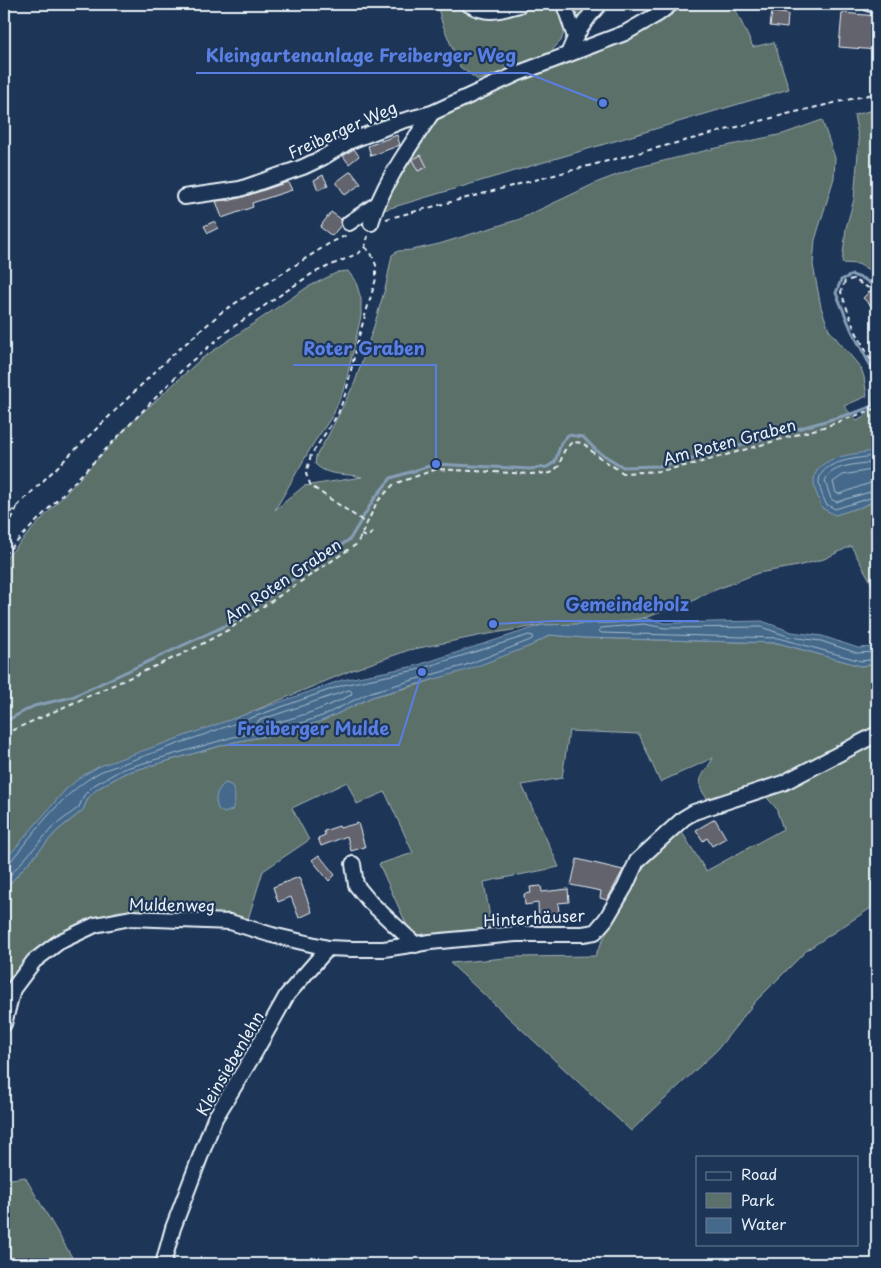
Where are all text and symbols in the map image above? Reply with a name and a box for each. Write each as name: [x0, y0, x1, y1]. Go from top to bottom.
callout: Kleingartenanlage Freiberger Weg: [196, 40, 527, 73]
text: Kleingartenanlage Freiberger Weg: [206, 41, 516, 68]
street label: Freiberger Weg: [284, 94, 400, 164]
callout: Roter Graben: [293, 332, 436, 365]
text: Roter Graben: [303, 334, 425, 361]
street label: Am Roten Graben: [660, 412, 798, 470]
street label: Am Roten Graben: [219, 532, 345, 628]
callout: Gemeindeholz: [555, 588, 699, 621]
text: Gemeindeholz: [565, 590, 689, 617]
callout: Freiberger Mulde: [227, 712, 399, 745]
text: Freiberger Mulde: [237, 714, 390, 741]
street label: Muldenweg: [129, 891, 215, 917]
street label: Hinterhäuser: [482, 902, 586, 932]
street label: Kleinsiebenlehn: [189, 1006, 269, 1120]
legend: [696, 1156, 858, 1246]
text: Road: [741, 1162, 777, 1185]
text: Park: [741, 1188, 775, 1211]
text: Water: [741, 1212, 786, 1235]

